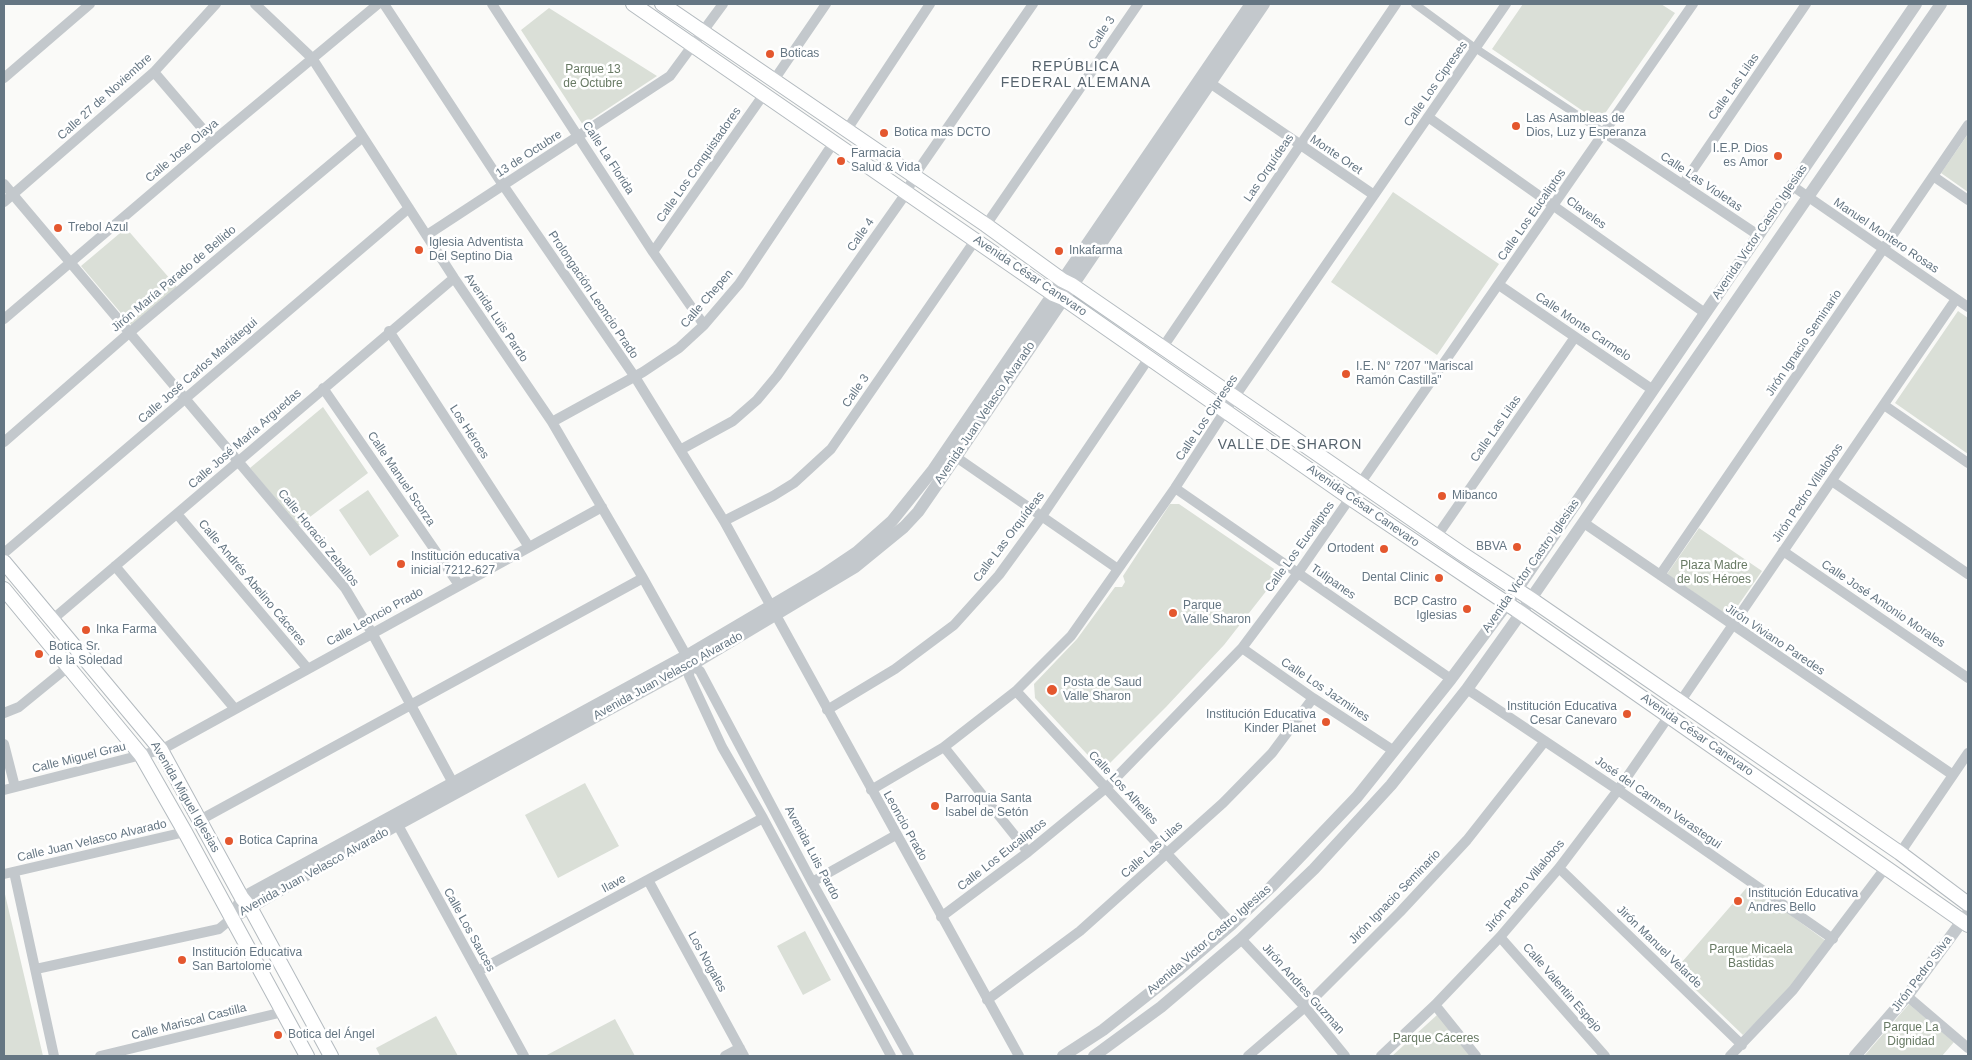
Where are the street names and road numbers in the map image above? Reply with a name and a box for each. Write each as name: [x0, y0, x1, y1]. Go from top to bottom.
street label: Calle 3: [1086, 13, 1118, 53]
street label: Calle Los Cipreses: [1401, 39, 1471, 129]
street label: Calle 27 de Noviembre: [55, 51, 155, 143]
street label: Calle Las Lilas: [1706, 51, 1762, 123]
street label: Calle Los Conquistadores: [654, 105, 744, 225]
street label: Calle Jose Olaya: [143, 116, 221, 186]
street label: Calle La Florida: [579, 119, 637, 197]
street label: 13 de Octubre: [493, 127, 565, 181]
street label: Las Orquídeas: [1241, 131, 1297, 205]
street label: Monte Oret: [1307, 132, 1365, 178]
street label: Calle Las Violetas: [1657, 149, 1745, 215]
street label: Avenida Victor Castro Iglesias: [1709, 162, 1811, 302]
street label: Calle Los Eucaliptos: [1495, 166, 1569, 264]
street label: Claveles: [1563, 194, 1609, 232]
street label: Manuel Montero Rosas: [1831, 195, 1941, 277]
street label: Calle 4: [844, 216, 878, 254]
street label: Jirón María Parado de Bellido: [109, 223, 239, 335]
street label: Prolongación Leoncio Prado: [545, 228, 641, 362]
street label: Avenida César Canevaro: [970, 233, 1090, 319]
street label: Calle Chepen: [678, 267, 736, 331]
street label: Avenida Luis Pardo: [461, 271, 531, 365]
street label: Jirón Ignacio Seminario: [1763, 287, 1845, 399]
street label: Calle Monte Carmelo: [1532, 290, 1634, 364]
street label: Calle José Carlos Mariátegui: [135, 315, 261, 427]
street label: Avenida Juan Velasco Alvarado: [932, 339, 1038, 487]
street label: Calle 3: [839, 372, 873, 410]
street label: Calle Los Cipreses: [1173, 372, 1241, 464]
street label: Calle José María Arguedas: [186, 386, 304, 492]
street label: Calle Las Lilas: [1468, 393, 1524, 465]
street label: Los Héroes: [446, 402, 492, 462]
street label: Calle Manuel Scorza: [364, 429, 438, 529]
street label: Jirón Pedro Villalobos: [1770, 441, 1846, 545]
street label: Avenida César Canevaro: [1304, 462, 1422, 550]
street label: Calle Horacio Zeballos: [274, 487, 362, 589]
street label: Calle Las Orquídeas: [970, 489, 1048, 585]
street label: Avenida Victor Castro Iglesias: [1479, 496, 1583, 636]
street label: Calle Los Eucaliptos: [1262, 499, 1338, 595]
street label: Calle Andrés Abelino Cáceres: [195, 517, 309, 649]
street label: Calle José Antonio Morales: [1818, 557, 1948, 651]
street label: Tulipanes: [1308, 561, 1358, 603]
street label: Calle Leoncio Prado: [324, 585, 426, 649]
street label: Jirón Viviano Paredes: [1723, 601, 1827, 679]
street label: Avenida Juan Velasco Alvarado: [591, 629, 745, 723]
street label: Calle Los Jazmines: [1278, 655, 1372, 725]
street label: Avenida César Canevaro: [1638, 691, 1756, 779]
street label: Calle Miguel Grau: [31, 739, 127, 777]
street label: Avenida Miguel Iglesias: [147, 739, 223, 855]
street label: Calle Los Alhelies: [1085, 748, 1161, 828]
street label: José del Carmen Verastegui: [1592, 754, 1724, 852]
street label: Leoncio Prado: [880, 789, 930, 863]
street label: Avenida Luis Pardo: [781, 804, 843, 902]
street label: Calle Los Eucaliptos: [955, 816, 1049, 894]
street label: Calle Juan Velasco Alvarado: [16, 817, 168, 865]
street label: Calle Las Lilas: [1118, 819, 1186, 881]
street label: Avenida Juan Velasco Alvarado: [237, 825, 391, 919]
street label: Jirón Pedro Villalobos: [1482, 837, 1568, 935]
street label: Jirón Ignacio Seminario: [1346, 847, 1444, 947]
street label: Ilave: [599, 872, 629, 896]
street label: Avenida Victor Castro Iglesias: [1144, 882, 1274, 998]
street label: Calle Los Sauces: [440, 886, 498, 974]
street label: Jirón Manuel Velarde: [1613, 903, 1705, 991]
street label: Los Nogales: [685, 929, 729, 995]
street label: Jirón Pedro Silva: [1889, 933, 1955, 1015]
street label: Jirón Andres Guzman: [1259, 941, 1347, 1037]
street label: Calle Valentin Espejo: [1519, 941, 1605, 1035]
street label: Calle Mariscal Castilla: [130, 1001, 248, 1043]

